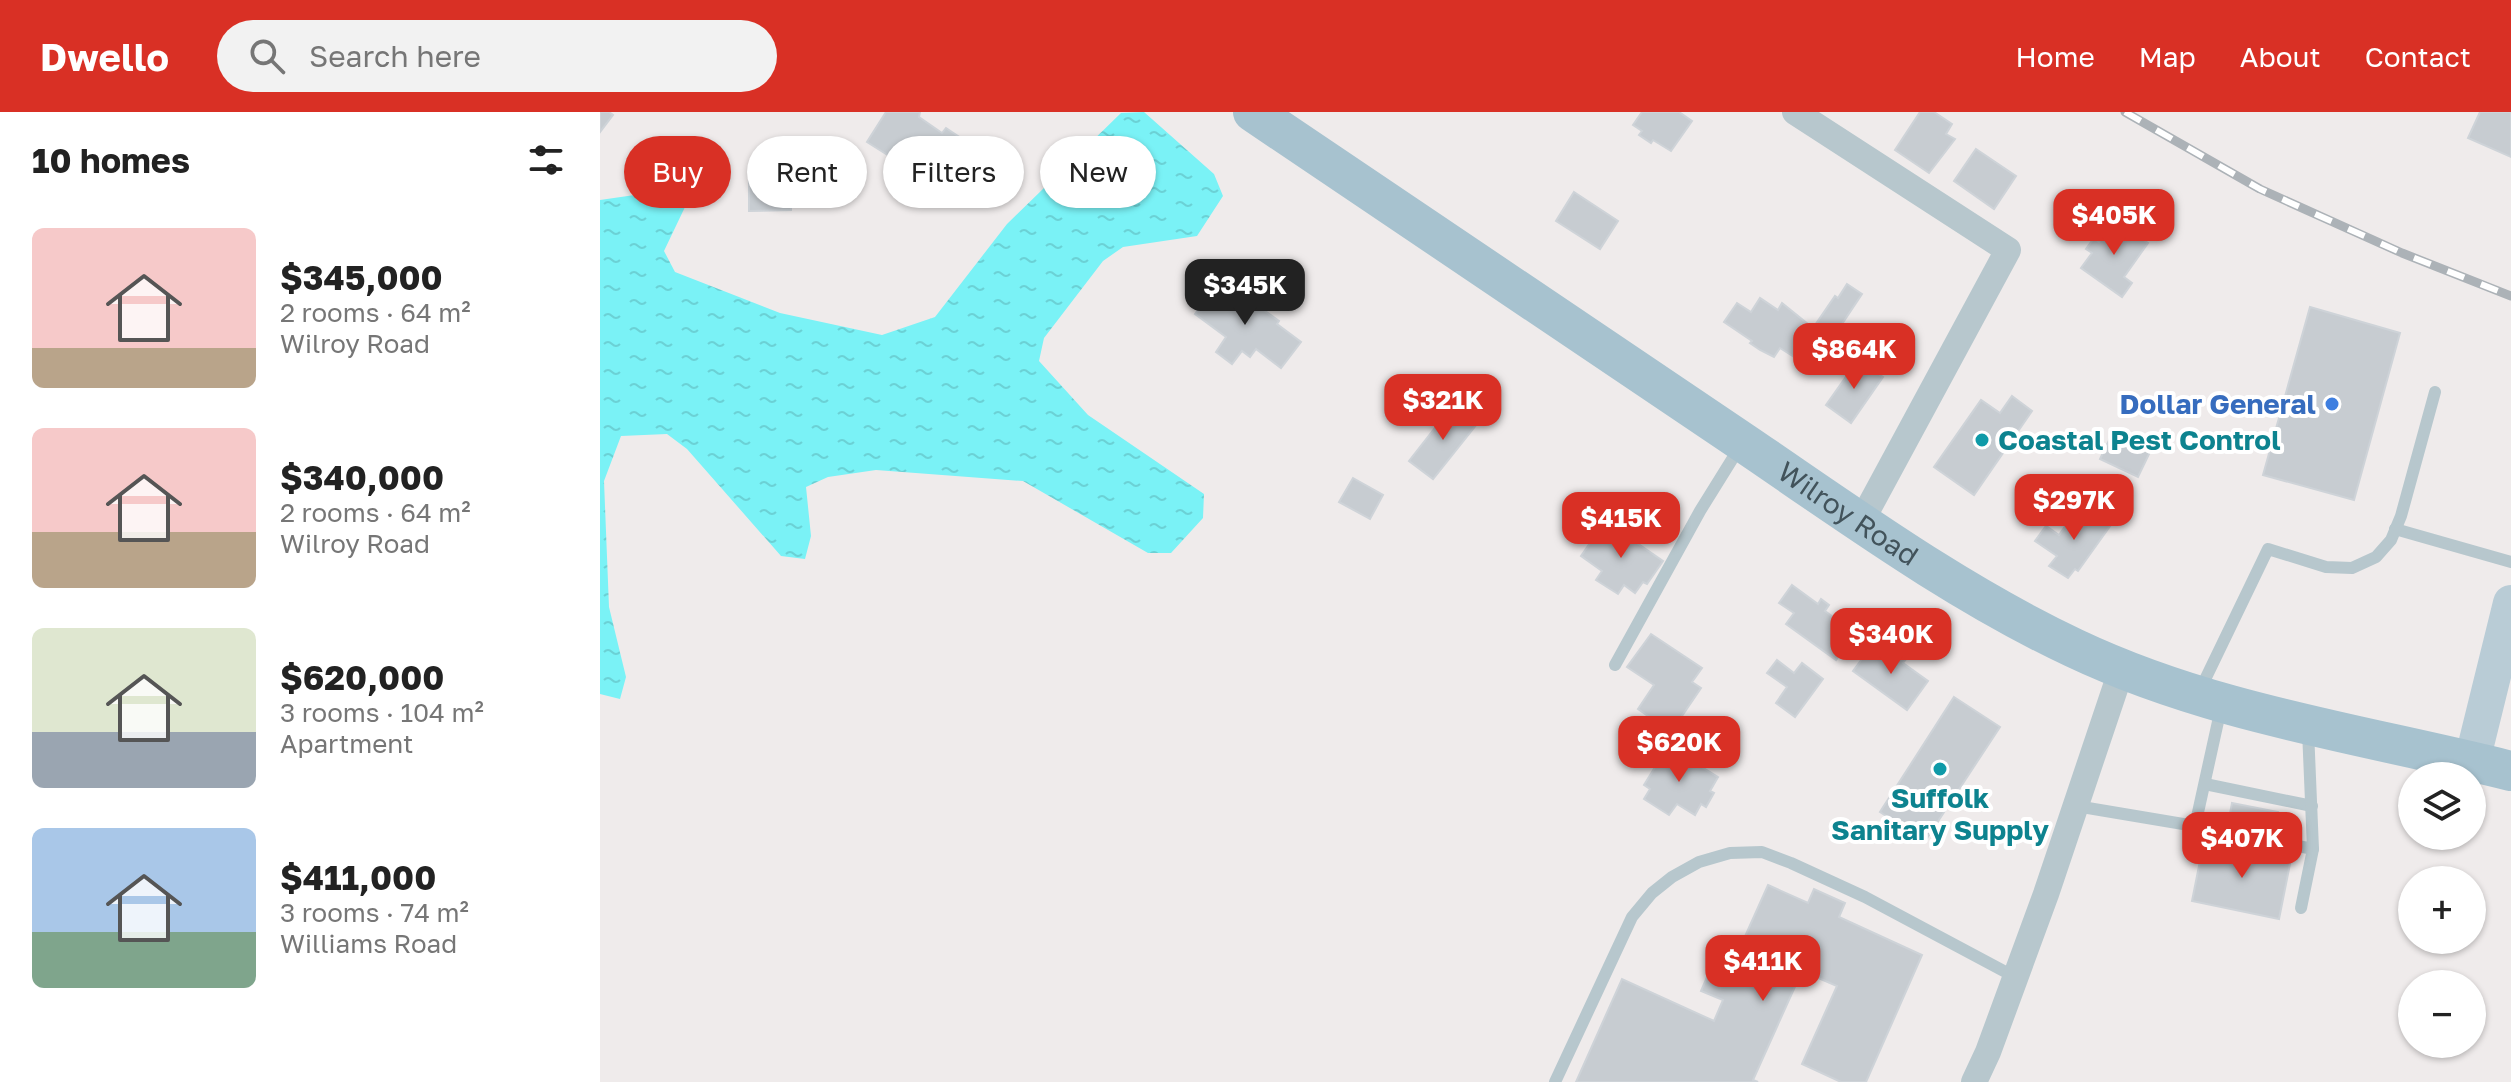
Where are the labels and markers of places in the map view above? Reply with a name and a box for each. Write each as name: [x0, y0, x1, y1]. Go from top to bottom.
pin: $405K: [2058, 189, 2170, 257]
pin: $345K: [1189, 259, 1301, 327]
pin: $864K: [1798, 323, 1910, 391]
pin: $321K: [1387, 374, 1499, 442]
place label: Dollar General: [2120, 387, 2316, 420]
marker: Dollar General: [2323, 395, 2341, 413]
place label: Coastal Pest Control: [1998, 423, 2281, 456]
marker: Coastal Pest Control: [1973, 431, 1991, 449]
pin: $297K: [2018, 474, 2130, 542]
pin: $415K: [1565, 492, 1677, 560]
pin: $340K: [1835, 608, 1947, 676]
pin: $620K: [1623, 716, 1735, 784]
marker: Suffolk Sanitary Supply: [1931, 760, 1949, 778]
place label: Suffolk Sanitary Supply: [1831, 781, 2049, 846]
pin: $407K: [2186, 812, 2298, 880]
pin: $411K: [1707, 935, 1819, 1003]

